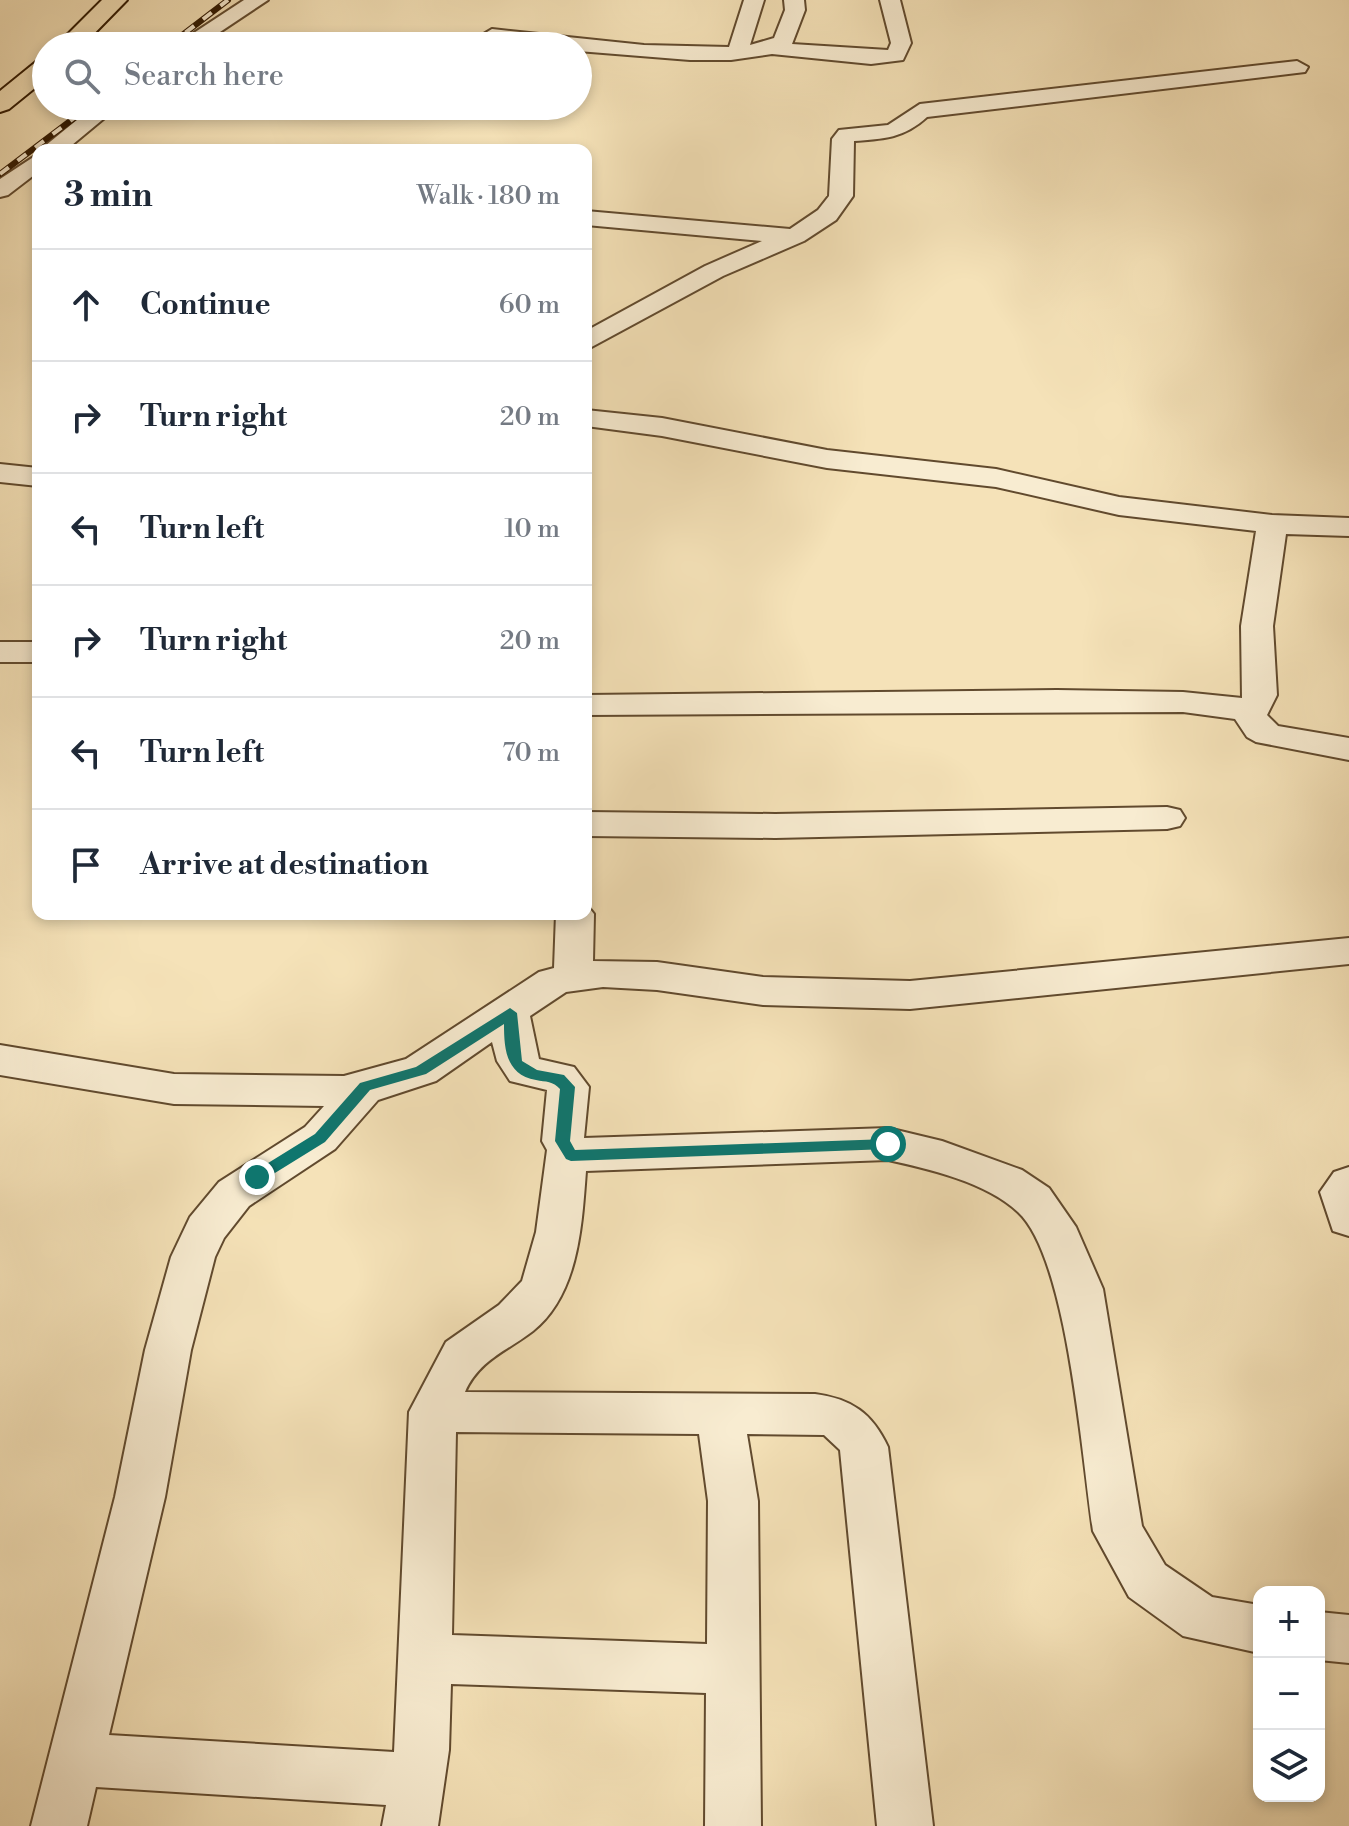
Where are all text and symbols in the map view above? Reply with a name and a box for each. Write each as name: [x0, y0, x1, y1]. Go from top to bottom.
search box: [32, 32, 592, 120]
icon: search: [60, 54, 104, 98]
text: Search here: [124, 57, 284, 95]
text: 3 min: [64, 175, 153, 217]
text: Walk · 180 m: [417, 180, 560, 212]
icon: ahead: [64, 283, 108, 327]
text: Continue: [140, 286, 271, 324]
text: 60 m: [499, 289, 560, 321]
icon: right: [64, 395, 108, 439]
text: Turn right: [140, 398, 287, 436]
text: 20 m: [500, 401, 560, 433]
icon: left: [64, 507, 108, 551]
text: Turn left: [140, 510, 264, 548]
text: 10 m: [504, 513, 560, 545]
icon: right: [64, 619, 108, 663]
text: Turn right: [140, 622, 287, 660]
text: 20 m: [500, 625, 560, 657]
icon: left: [64, 731, 108, 775]
text: Turn left: [140, 734, 264, 772]
text: 70 m: [502, 737, 560, 769]
icon: arrive: [64, 843, 108, 887]
text: Arrive at destination: [140, 846, 429, 884]
route start: [870, 1126, 906, 1162]
route end: [239, 1159, 275, 1195]
map controls: [1253, 1586, 1325, 1802]
button: +: [1253, 1586, 1325, 1658]
button: −: [1253, 1658, 1325, 1730]
button: layers: [1253, 1730, 1325, 1802]

